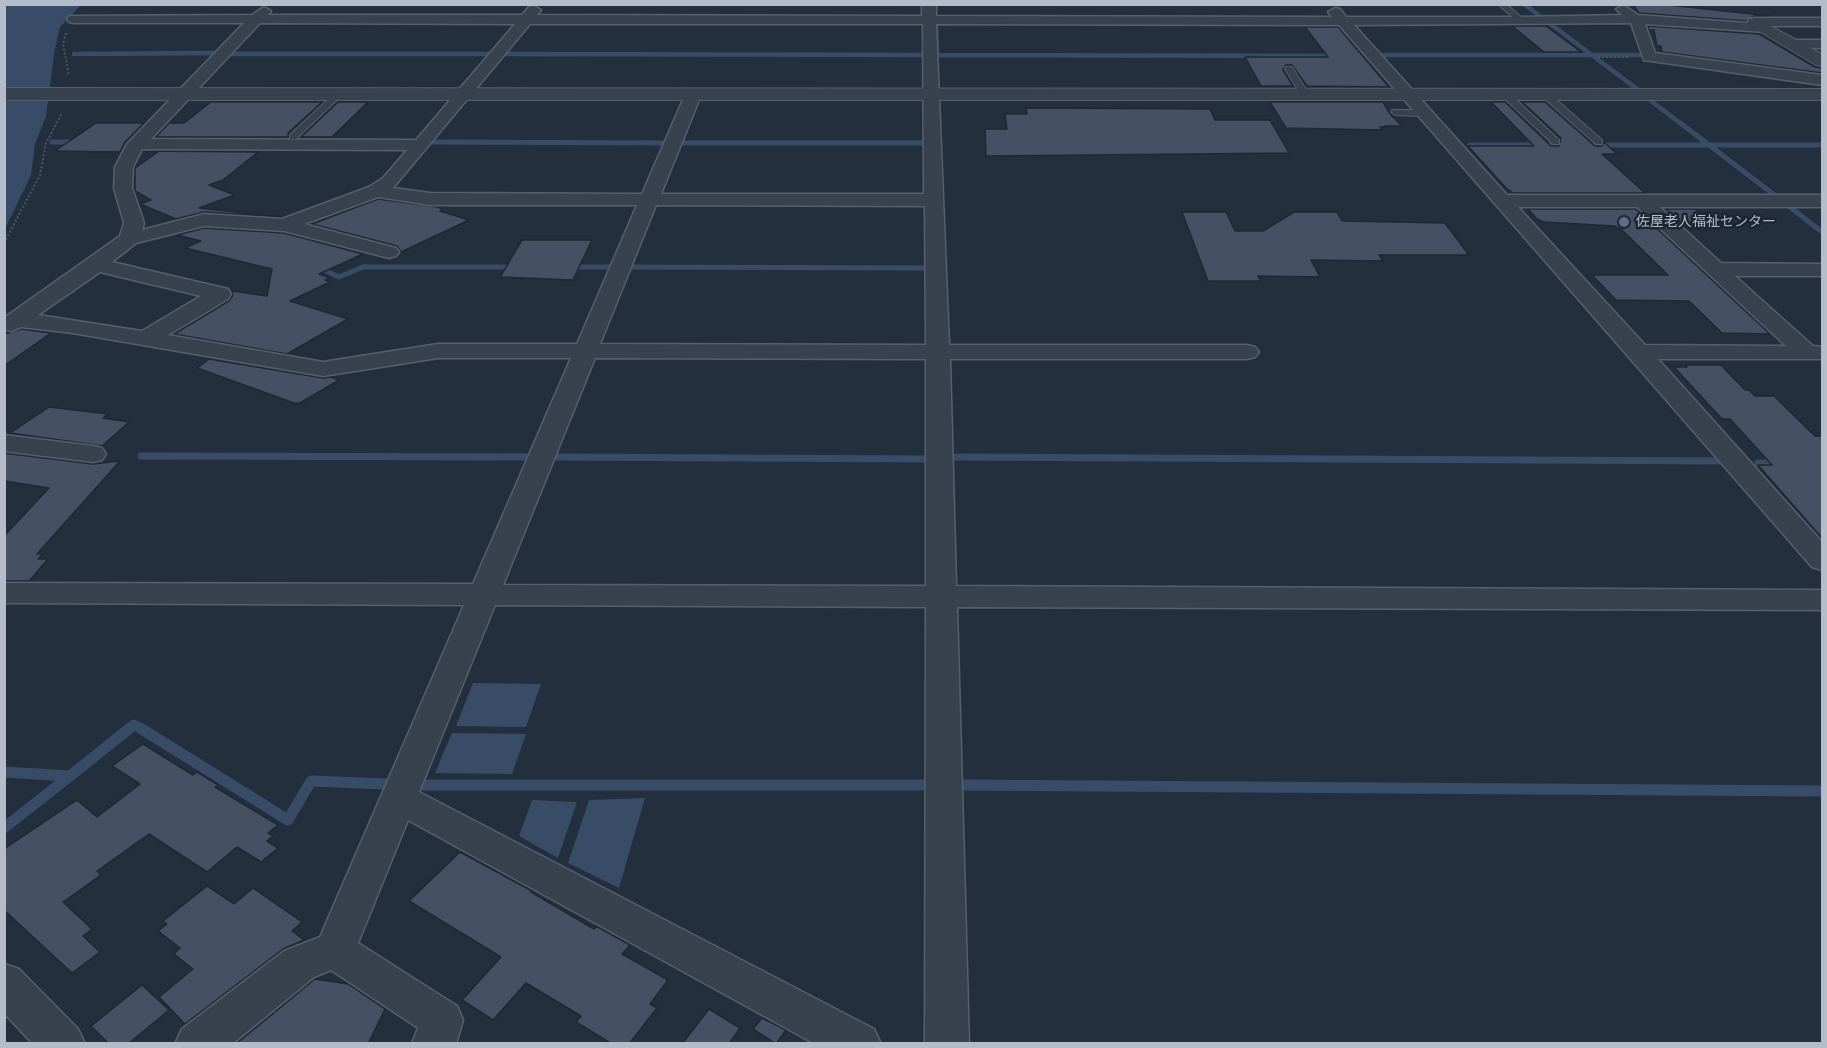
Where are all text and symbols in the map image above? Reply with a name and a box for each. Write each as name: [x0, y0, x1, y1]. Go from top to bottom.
place label: 佐屋老人福祉センター: [1636, 214, 1776, 230]
marker: 佐屋老人福祉センター: [1617, 215, 1631, 229]

